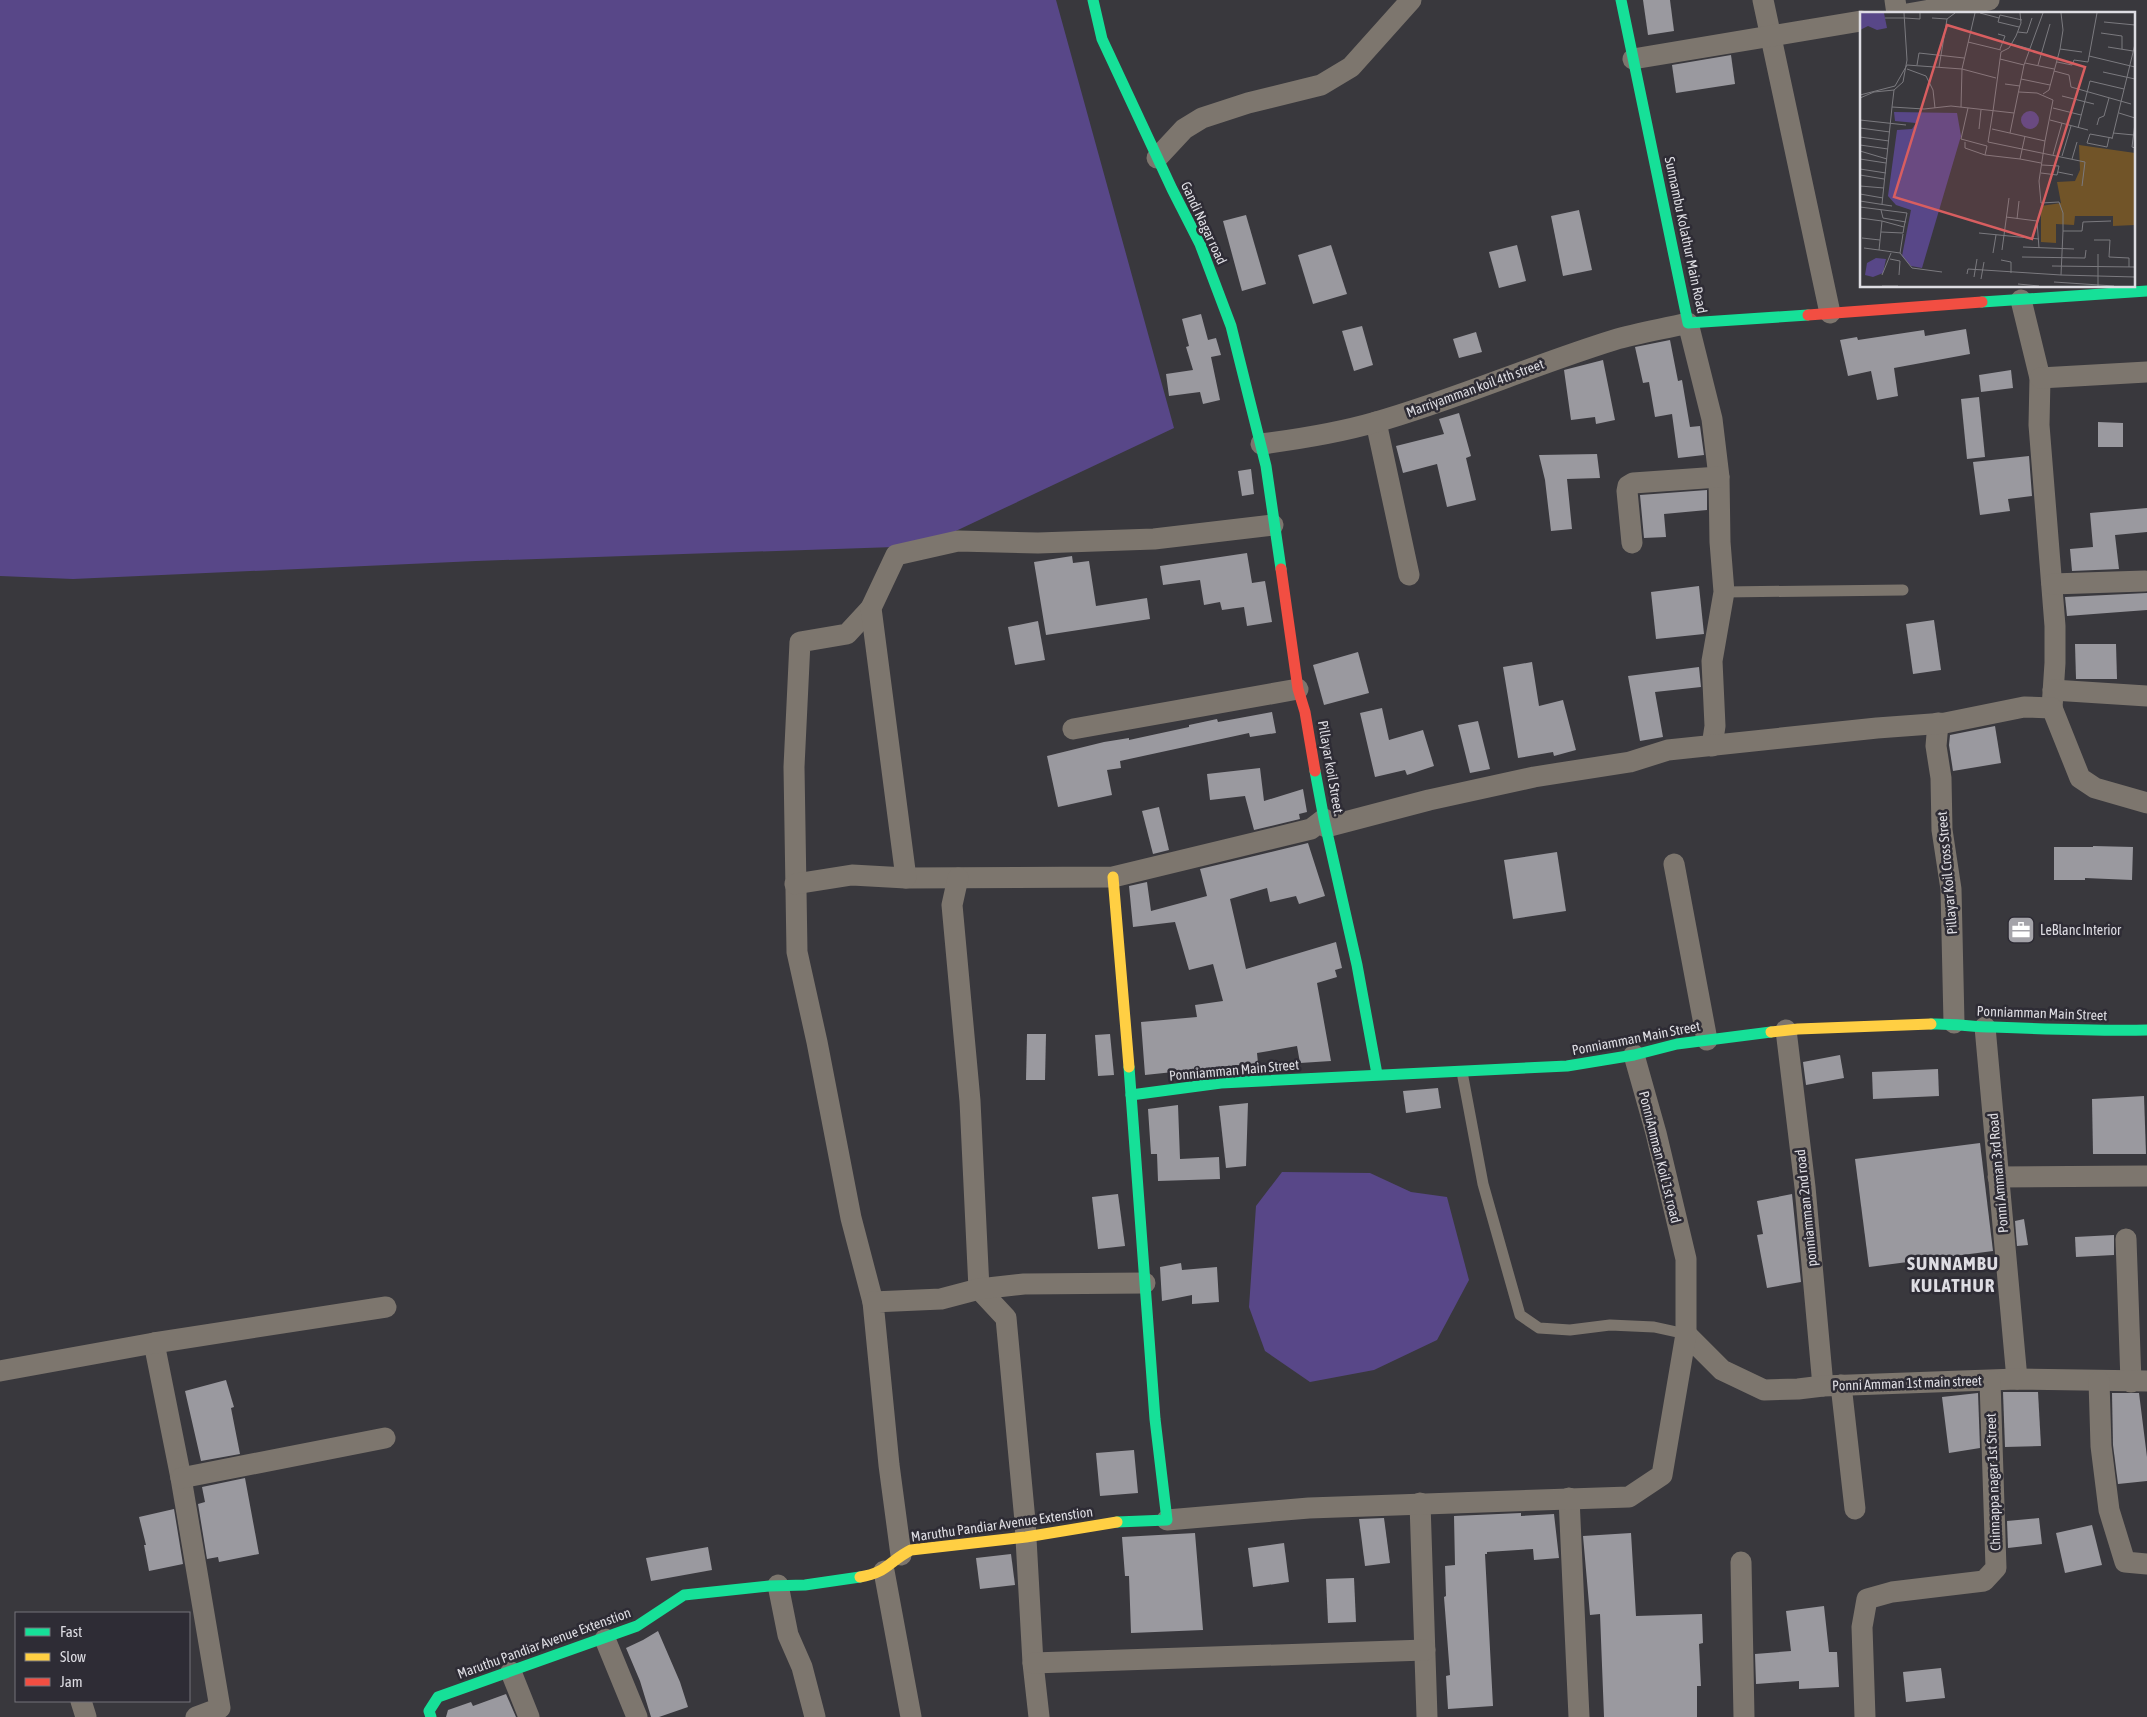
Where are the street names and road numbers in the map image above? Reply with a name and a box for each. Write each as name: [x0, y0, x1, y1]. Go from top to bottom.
street label: Sunnambu Kolathur Main Road: [1662, 155, 1710, 315]
street label: Gandi Nagar road: [1178, 179, 1230, 267]
street label: Marriyamman koil 4th street: [1404, 356, 1546, 420]
street label: Pillayar koil Street.: [1315, 719, 1347, 817]
street label: Pillayar Koil Cross Street: [1934, 811, 1960, 935]
street label: Ponniamman Main Street: [1976, 1003, 2108, 1023]
street label: Ponniamman Main Street: [1570, 1018, 1702, 1058]
street label: Ponniamman Main Street: [1168, 1056, 1300, 1084]
street label: PonniAmman Koil 1st road: [1636, 1089, 1684, 1225]
street label: Ponni Amman 3rd Road: [1985, 1112, 2011, 1234]
street label: ponniamman 2nd road: [1792, 1149, 1820, 1267]
street label: Ponni Amman 1st main street: [1832, 1372, 1982, 1394]
street label: Chinnappa nagar 1st Street: [1983, 1413, 2003, 1551]
street label: Maruthu Pandiar Avenue Extenstion: [910, 1503, 1094, 1545]
street label: Maruthu Pandiar Avenue Extenstion: [455, 1604, 633, 1682]

